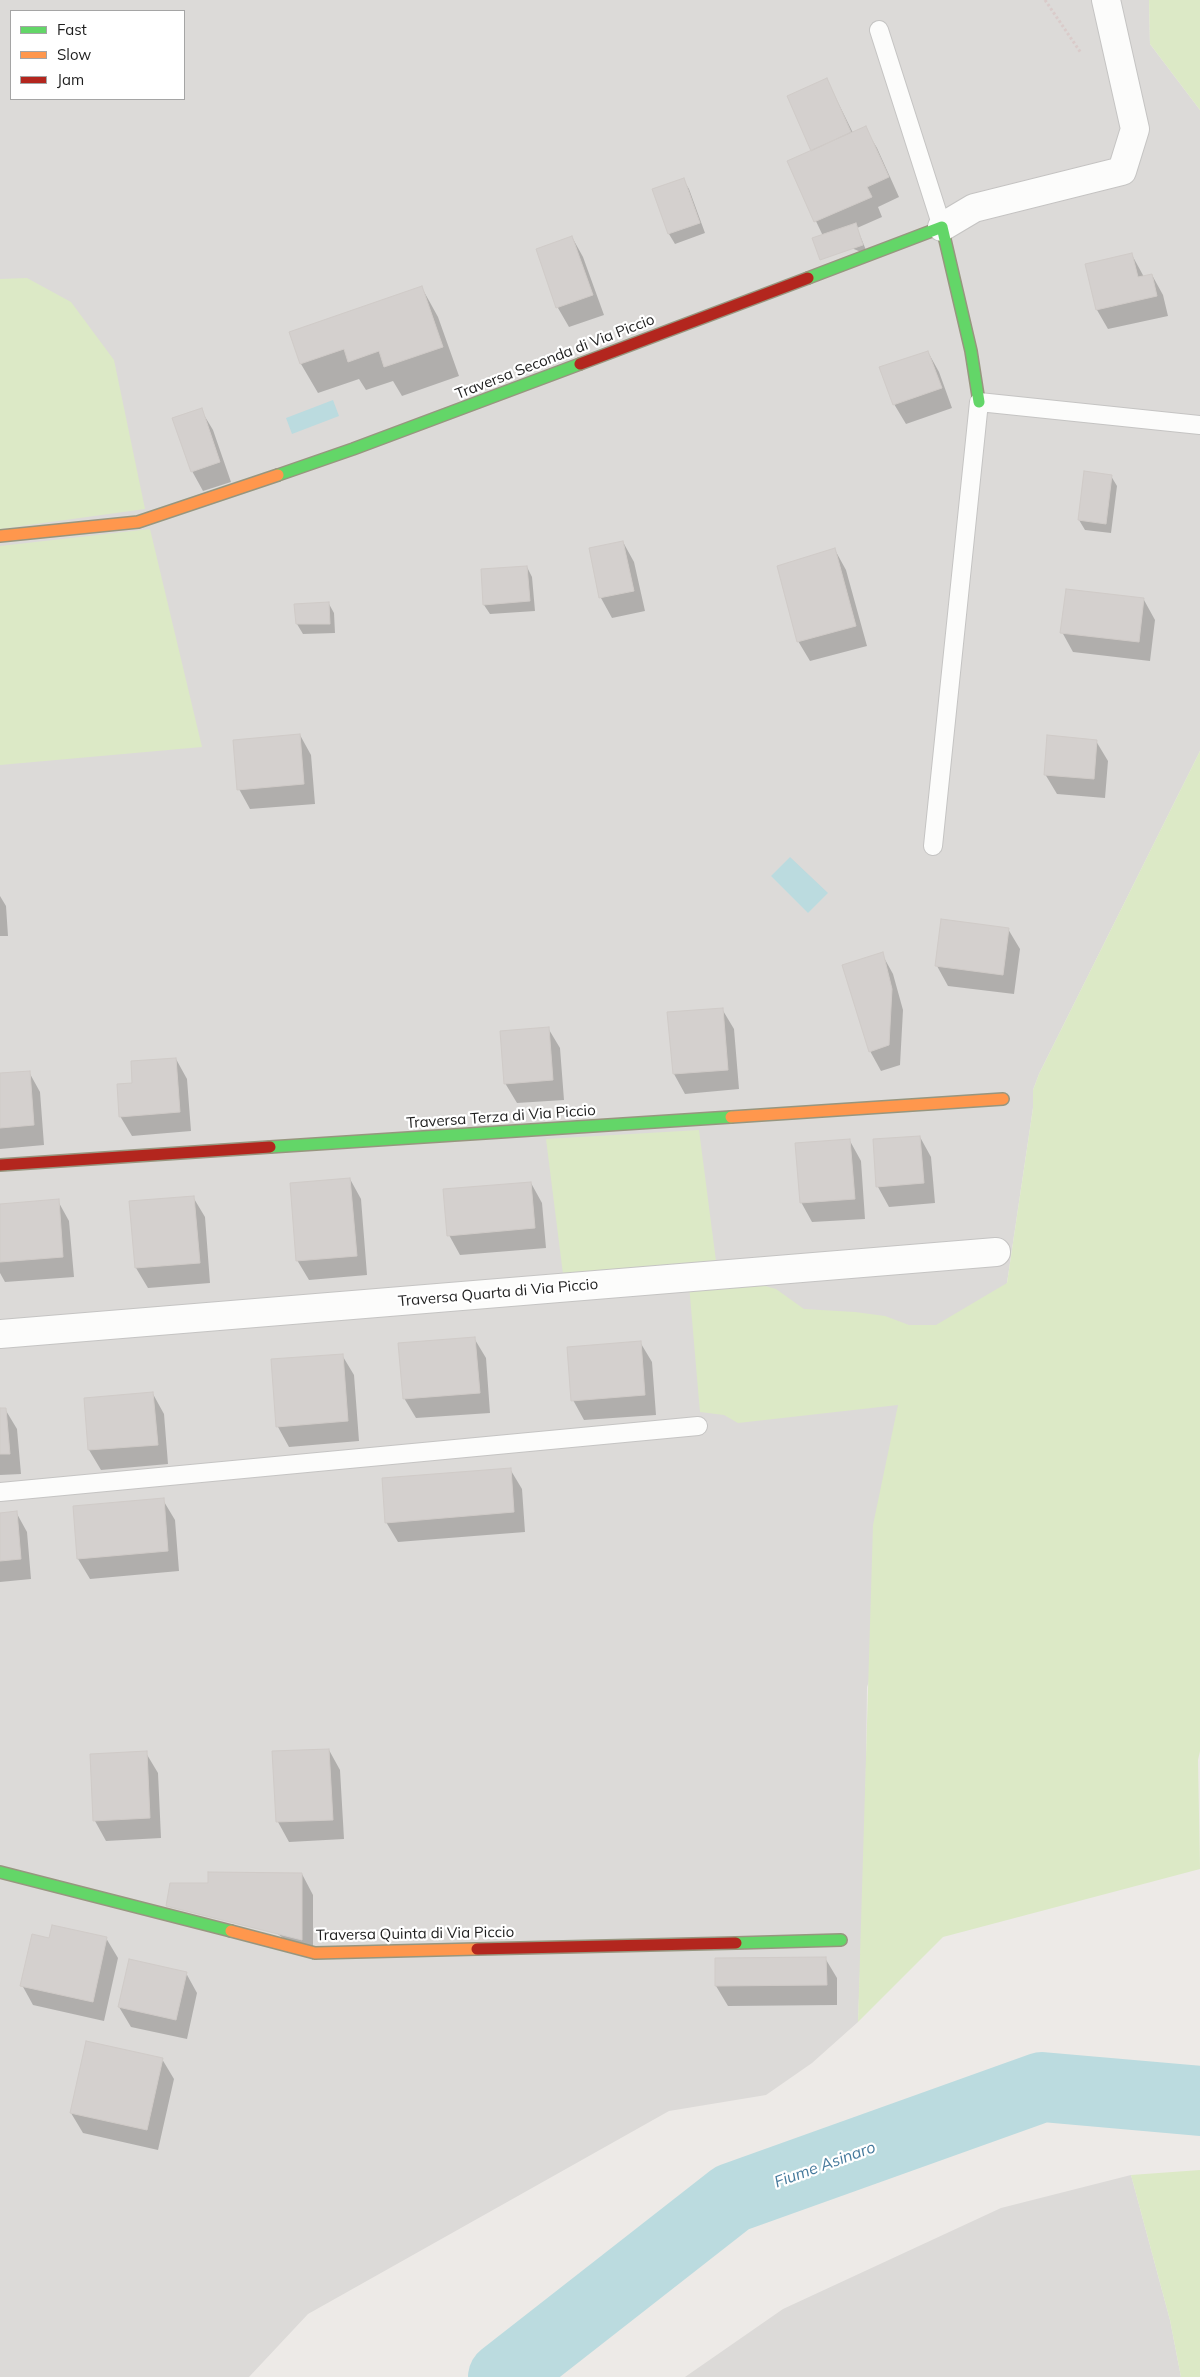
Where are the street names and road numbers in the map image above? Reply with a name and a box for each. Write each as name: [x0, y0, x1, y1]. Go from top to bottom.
street label: Traversa Seconda di Via Piccio: [453, 311, 657, 403]
street label: Traversa Terza di Via Piccio: [406, 1101, 596, 1133]
street label: Traversa Quarta di Via Piccio: [397, 1275, 599, 1311]
street label: Traversa Quinta di Via Piccio: [316, 1923, 514, 1945]

